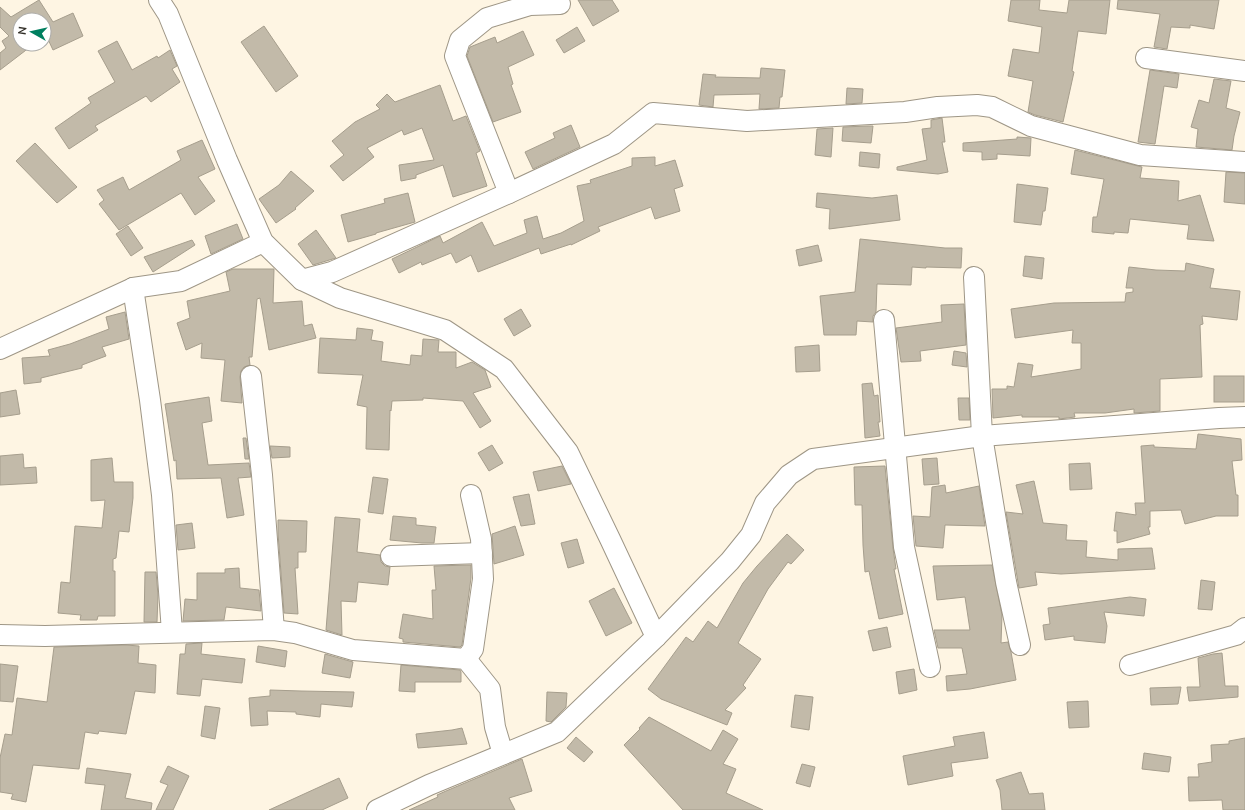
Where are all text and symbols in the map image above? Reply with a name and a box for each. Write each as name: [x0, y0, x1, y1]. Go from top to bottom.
north arrow: [12, 12, 52, 52]
text: N: [15, 26, 31, 36]

